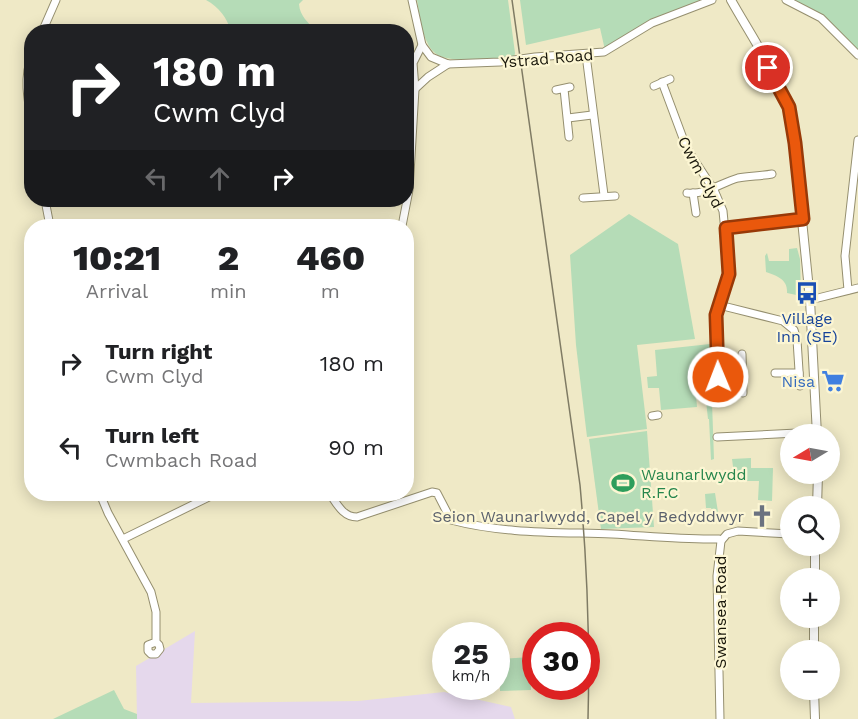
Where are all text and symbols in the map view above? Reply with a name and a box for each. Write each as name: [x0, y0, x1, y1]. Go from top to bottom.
pin: [742, 42, 793, 93]
street label: Ystrad Road: [500, 45, 594, 72]
text: 180 m: [153, 47, 276, 96]
icon: right: [54, 48, 132, 126]
icon: arrive: [751, 51, 784, 84]
text: Cwm Clyd: [153, 97, 286, 129]
street label: Cwm Clyd: [674, 133, 727, 211]
icon: left: [140, 162, 173, 195]
icon: ahead: [203, 162, 236, 195]
icon: right: [266, 162, 299, 195]
text: 10:21: [73, 237, 161, 279]
text: 2: [218, 237, 239, 279]
text: 460: [296, 237, 365, 279]
text: Arrival: [86, 279, 148, 303]
text: min: [210, 279, 247, 303]
text: m: [321, 279, 340, 303]
bus stop icon: Village Inn (SE): [794, 280, 820, 306]
place label: Village Inn (SE): [776, 309, 838, 346]
text: Turn right: [105, 339, 212, 364]
position arrow: [686, 345, 750, 409]
icon: right: [54, 347, 87, 380]
text: 180 m: [320, 351, 384, 376]
text: Cwm Clyd: [105, 364, 204, 388]
supermarket icon: Nisa: [820, 368, 846, 394]
place label: Nisa: [782, 372, 815, 391]
text: Turn left: [105, 423, 199, 448]
north arrow: [780, 424, 840, 484]
map controls: [780, 424, 840, 700]
icon: left: [54, 431, 87, 464]
text: 90 m: [328, 435, 384, 460]
text: Cwmbach Road: [105, 448, 258, 472]
place label: Waunarlwydd R.F.C: [641, 465, 746, 502]
sports icon: Waunarlwydd R.F.C: [610, 470, 636, 496]
button: search: [780, 496, 840, 556]
church icon: Seion Waunarlwydd, Capel y Bedyddwyr: [749, 503, 775, 529]
place label: Seion Waunarlwydd, Capel y Bedyddwyr: [432, 507, 744, 526]
street label: Swansea Road: [711, 555, 730, 669]
button: +: [780, 568, 840, 628]
speed limit sign: 30: [522, 622, 600, 700]
text: 25: [453, 636, 489, 671]
button: −: [780, 640, 840, 700]
text: km/h: [452, 667, 490, 685]

